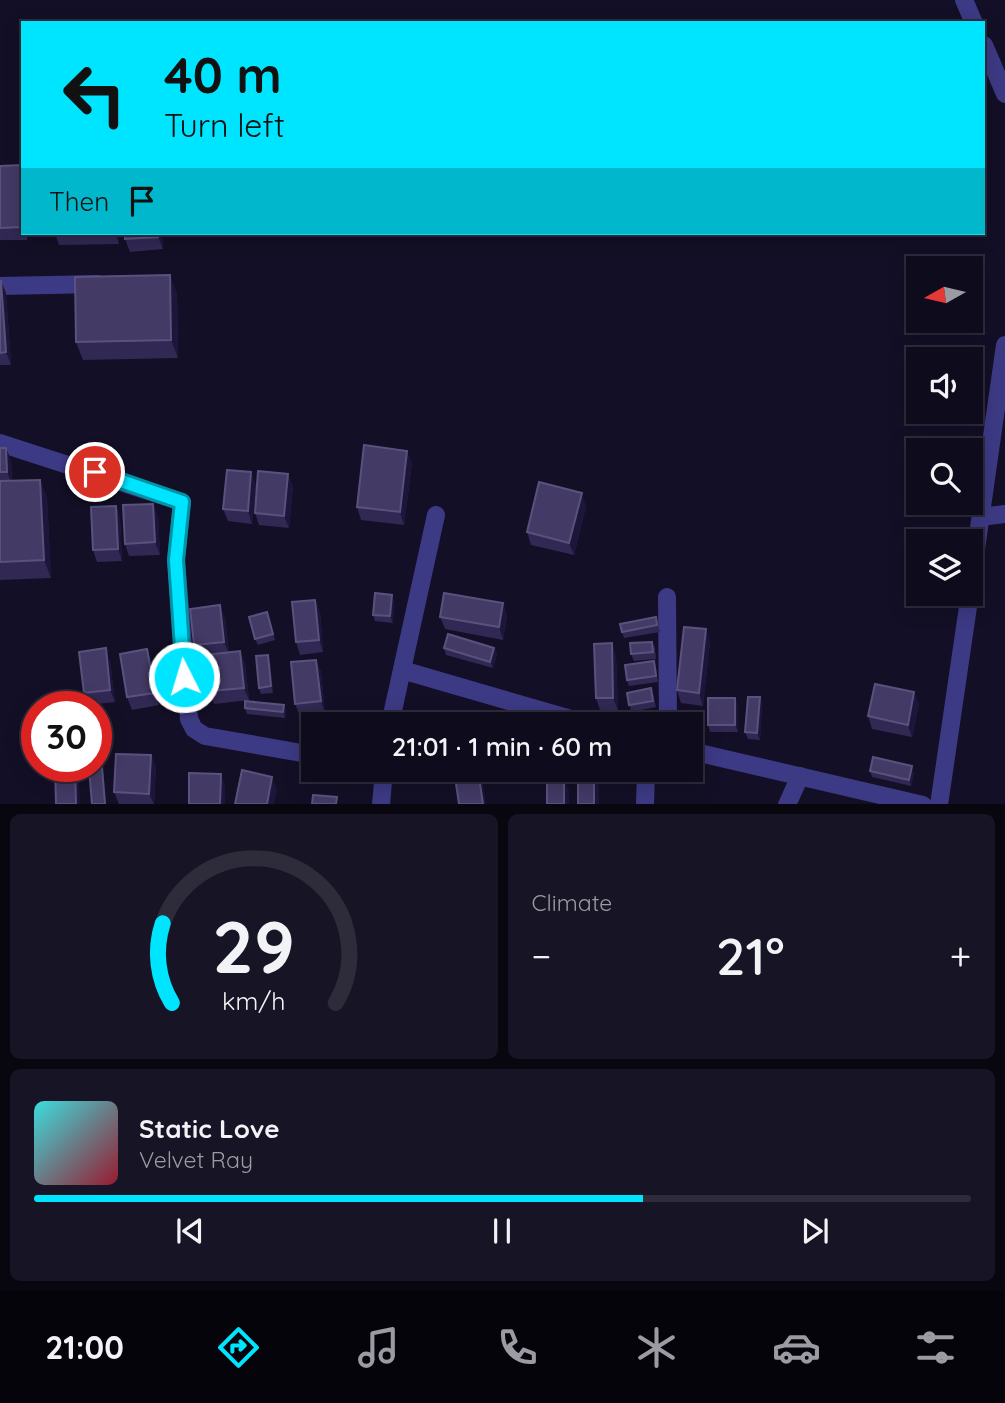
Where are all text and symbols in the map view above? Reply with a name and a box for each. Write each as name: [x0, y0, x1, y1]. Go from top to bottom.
text: 40 m: [164, 44, 282, 105]
icon: left: [49, 49, 140, 140]
text: Turn left: [164, 105, 285, 145]
icon: arrive: [123, 182, 161, 220]
text: Then: [49, 185, 109, 218]
north arrow: [906, 256, 984, 332]
map controls: [906, 256, 983, 606]
button: sound: [906, 347, 983, 424]
button: search: [906, 438, 983, 515]
pin: [65, 442, 125, 502]
icon: arrive: [76, 453, 114, 491]
button: layers: [906, 529, 983, 606]
position arrow: [147, 640, 221, 714]
speed limit sign: 30: [21, 691, 112, 782]
text: 21:01 · 1 min · 60 m: [392, 730, 612, 763]
text: Climate: [532, 888, 612, 917]
text: 29: [212, 900, 295, 991]
text: 21°: [716, 923, 785, 988]
text: −: [532, 932, 551, 980]
text: +: [950, 932, 971, 980]
text: km/h: [222, 984, 285, 1015]
text: Static Love: [139, 1112, 280, 1145]
text: Velvet Ray: [139, 1145, 253, 1174]
icon: previous: [171, 1212, 209, 1250]
icon: pause: [483, 1212, 521, 1250]
icon: next: [796, 1212, 834, 1250]
icon: directions: [214, 1323, 263, 1372]
icon: music: [354, 1323, 403, 1372]
icon: phone: [493, 1323, 542, 1372]
icon: climate: [632, 1323, 681, 1372]
icon: car: [772, 1323, 821, 1372]
icon: filters: [911, 1323, 960, 1372]
text: 21:00: [45, 1327, 124, 1367]

